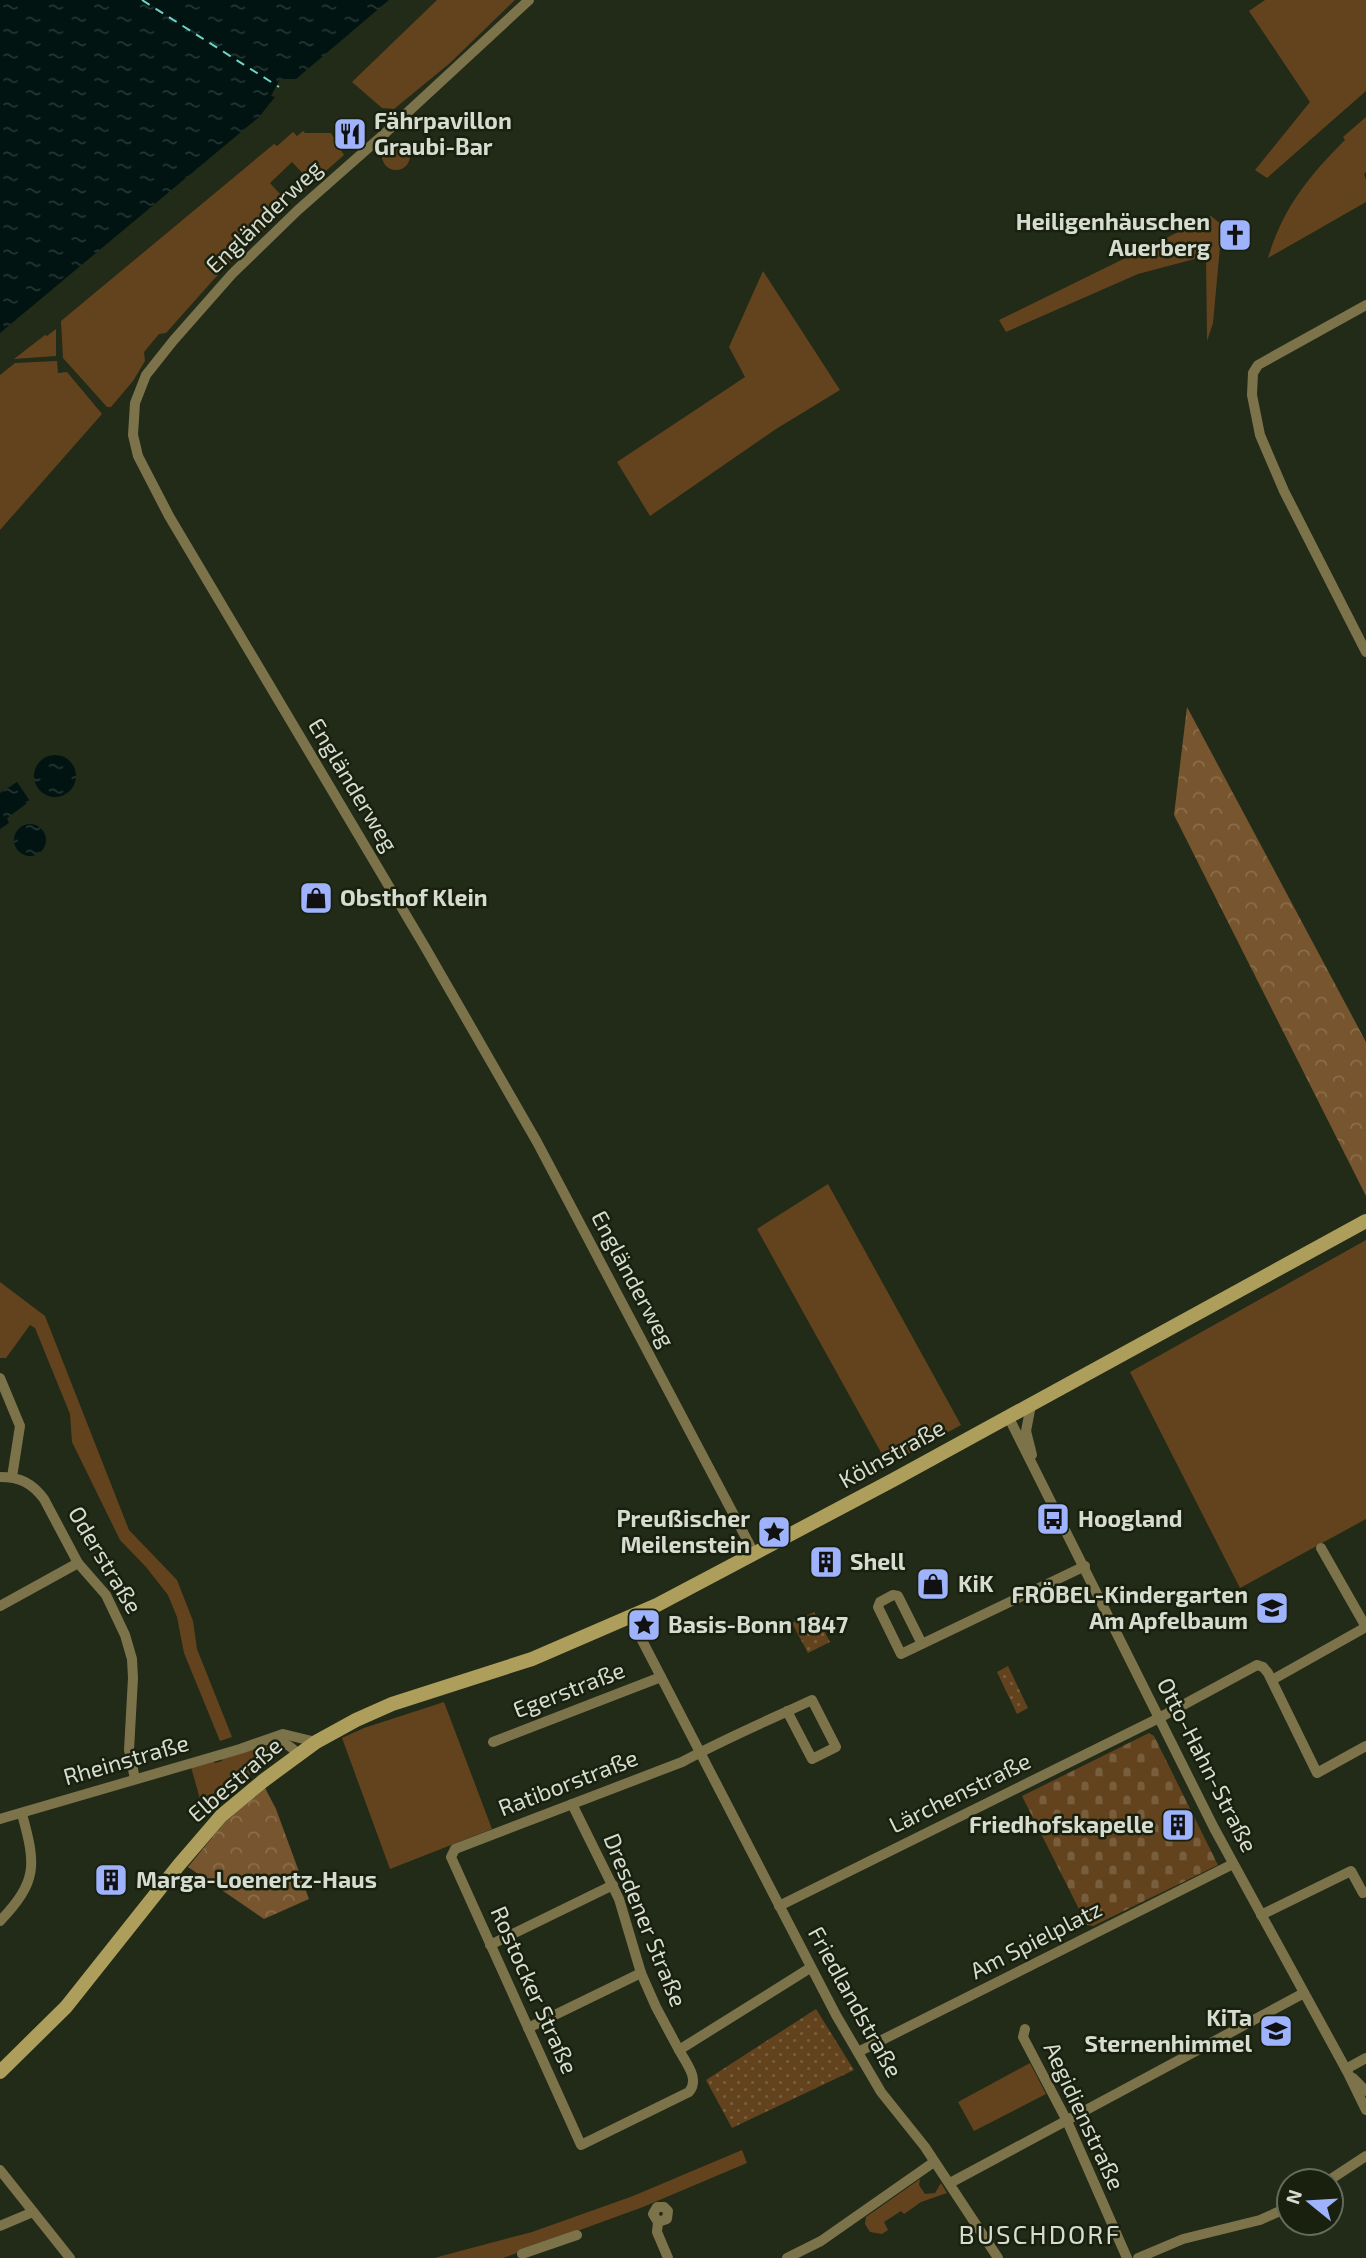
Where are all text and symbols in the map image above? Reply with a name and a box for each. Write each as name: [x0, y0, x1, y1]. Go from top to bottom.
place label: Fährpavillon Graubi-Bar: [374, 106, 512, 160]
restaurant icon: Fährpavillon Graubi-Bar: [331, 115, 369, 153]
street label: Engländerweg: [199, 154, 327, 279]
place label: Heiligenhäuschen Auerberg: [1016, 207, 1211, 261]
church icon: Heiligenhäuschen Auerberg: [1216, 216, 1254, 254]
street label: Engländerweg: [303, 713, 405, 856]
shop icon: Obsthof Klein: [297, 879, 335, 917]
place label: Obsthof Klein: [340, 883, 488, 911]
street label: Engländerweg: [586, 1205, 682, 1352]
street label: Kölnstraße: [834, 1413, 949, 1494]
bus stop icon: Hoogland: [1034, 1500, 1072, 1538]
street label: Oderstraße: [63, 1501, 149, 1618]
place label: Preußischer Meilenstein: [616, 1504, 750, 1558]
place label: Hoogland: [1078, 1504, 1183, 1532]
place icon: Preußischer Meilenstein: [755, 1513, 793, 1551]
building icon: Shell: [807, 1543, 845, 1581]
place label: Shell: [850, 1547, 906, 1575]
shop icon: KiK: [914, 1565, 952, 1603]
place label: KiK: [958, 1569, 994, 1597]
place label: FRÖBEL-Kindergarten Am Apfelbaum: [1012, 1580, 1248, 1634]
school or university icon: FRÖBEL-Kindergarten Am Apfelbaum: [1253, 1589, 1291, 1627]
place icon: Basis-Bonn 1847: [625, 1606, 663, 1644]
place label: Basis-Bonn 1847: [668, 1610, 848, 1638]
street label: Egerstraße: [509, 1655, 628, 1723]
street label: Otto-Hahn-Straße: [1152, 1673, 1264, 1857]
street label: Rheinstraße: [60, 1728, 192, 1790]
street label: Elbestraße: [182, 1731, 287, 1828]
street label: Ratiborstraße: [494, 1743, 641, 1821]
street label: Lärchenstraße: [884, 1746, 1035, 1838]
building icon: Friedhofskapelle: [1159, 1806, 1197, 1844]
place label: Friedhofskapelle: [969, 1810, 1154, 1838]
street label: Dresdener Straße: [598, 1829, 693, 2010]
building icon: Marga-Loenertz-Haus: [92, 1861, 130, 1899]
place label: Marga-Loenertz-Haus: [136, 1865, 377, 1893]
street label: Am Spielplatz: [965, 1894, 1106, 1984]
street label: Rostocker Straße: [485, 1901, 584, 2078]
street label: Friedlandstraße: [803, 1921, 909, 2082]
place label: KiTa Sternenhimmel: [1085, 2003, 1252, 2057]
school or university icon: KiTa Sternenhimmel: [1257, 2012, 1295, 2050]
street label: Aegidienstraße: [1038, 2037, 1131, 2194]
north arrow: [1275, 2167, 1345, 2237]
text: N: [1280, 2187, 1306, 2207]
district label: BUSCHDORF: [959, 2218, 1121, 2249]

